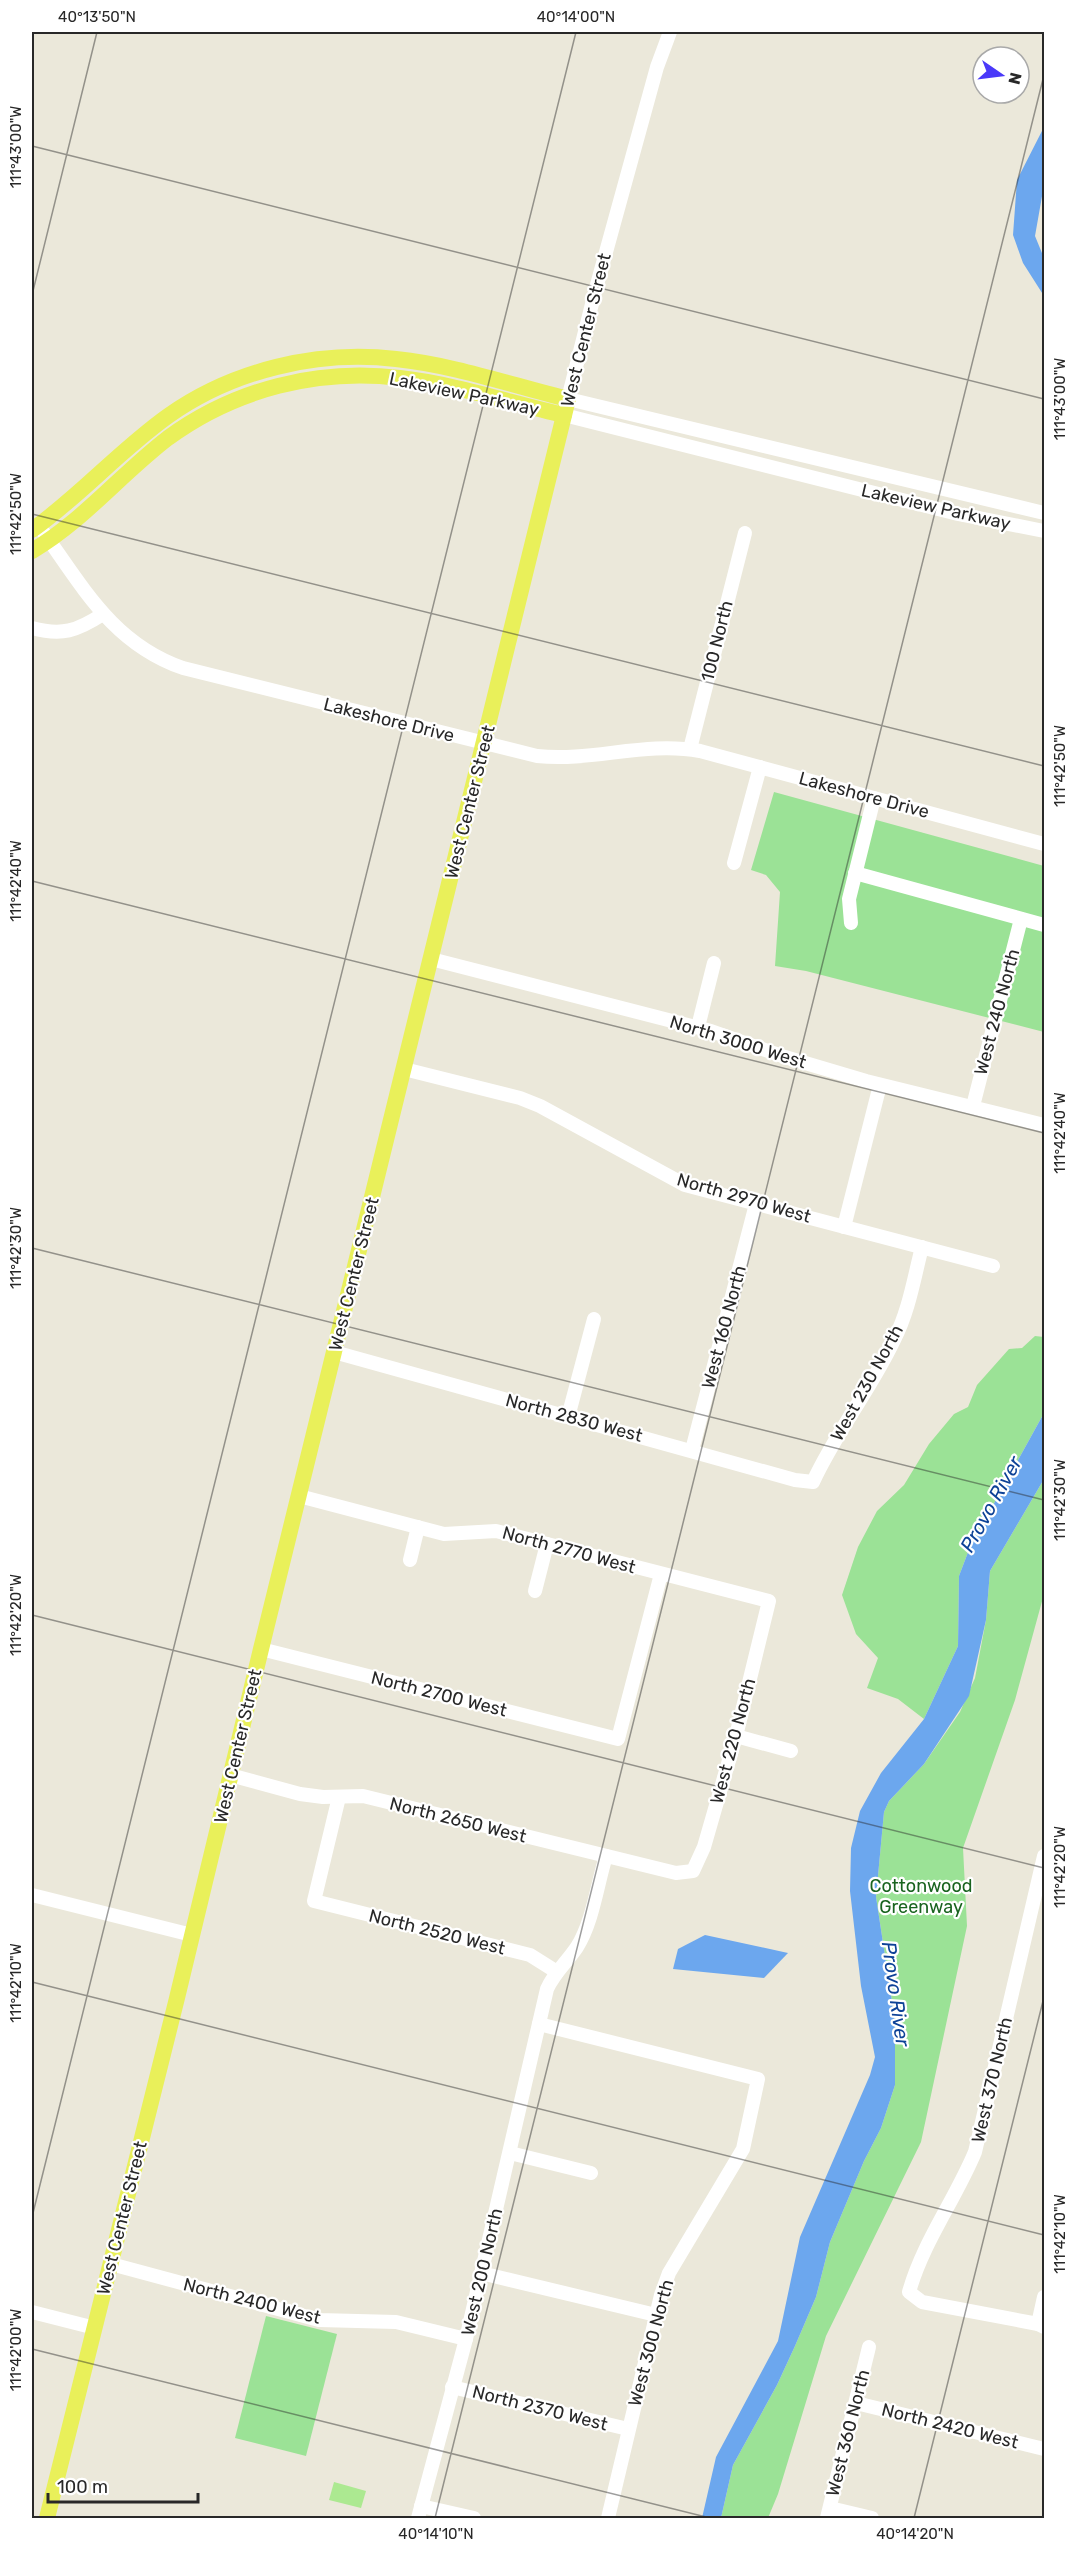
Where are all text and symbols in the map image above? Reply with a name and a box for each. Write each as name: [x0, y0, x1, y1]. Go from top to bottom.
text: 40°13'50"N: [58, 8, 136, 26]
text: 40°14'00"N: [537, 8, 615, 26]
north arrow: [971, 45, 1031, 105]
text: N: [1004, 71, 1026, 86]
text: 111°43'00"W: [7, 106, 25, 188]
street label: West Center Street: [556, 251, 616, 409]
text: 111°43'00"W: [1051, 358, 1069, 440]
street label: Lakeview Parkway: [387, 367, 541, 421]
text: 111°42'50"W: [7, 473, 25, 555]
street label: Lakeview Parkway: [859, 479, 1013, 535]
street label: 100 North: [696, 598, 738, 684]
street label: Lakeshore Drive: [321, 693, 457, 747]
street label: West Center Street: [440, 723, 500, 881]
text: 111°42'50"W: [1051, 725, 1069, 807]
street label: Lakeshore Drive: [796, 767, 932, 823]
text: 111°42'40"W: [7, 840, 25, 922]
street label: West 240 North: [970, 946, 1024, 1078]
street label: North 3000 West: [667, 1011, 809, 1073]
text: 111°42'40"W: [1051, 1092, 1069, 1174]
street label: North 2970 West: [674, 1168, 814, 1228]
street label: West Center Street: [324, 1195, 384, 1353]
text: 111°42'30"W: [7, 1207, 25, 1289]
street label: West 160 North: [697, 1263, 751, 1391]
street label: West 230 North: [826, 1321, 908, 1445]
street label: North 2830 West: [503, 1389, 645, 1447]
water label: Provo River: [955, 1451, 1028, 1556]
text: 111°42'30"W: [1051, 1459, 1069, 1541]
street label: North 2770 West: [500, 1522, 638, 1578]
text: 111°42'20"W: [7, 1574, 25, 1656]
street label: North 2700 West: [369, 1666, 509, 1722]
street label: West Center Street: [210, 1667, 266, 1825]
street label: West 220 North: [706, 1676, 760, 1806]
street label: North 2650 West: [387, 1792, 529, 1848]
text: 111°42'20"W: [1051, 1826, 1069, 1908]
park label: Cottonwood Greenway: [870, 1875, 973, 1918]
street label: North 2520 West: [367, 1904, 507, 1960]
water label: Provo River: [877, 1940, 915, 2049]
text: 111°42'10"W: [7, 1943, 25, 2023]
street label: West 370 North: [967, 2015, 1017, 2145]
street label: West Center Street: [92, 2139, 152, 2297]
text: 111°42'10"W: [1051, 2194, 1069, 2274]
street label: West 200 North: [457, 2206, 507, 2338]
street label: North 2400 West: [181, 2273, 323, 2329]
street label: West 300 North: [623, 2277, 679, 2409]
text: 111°42'00"W: [7, 2309, 25, 2391]
street label: West 360 North: [822, 2367, 874, 2499]
street label: North 2370 West: [470, 2381, 610, 2435]
street label: North 2420 West: [879, 2398, 1021, 2454]
scale bar: [48, 2466, 198, 2504]
text: 100 m: [57, 2476, 108, 2498]
text: 40°14'10"N: [398, 2525, 474, 2543]
text: 40°14'20"N: [876, 2525, 954, 2543]

